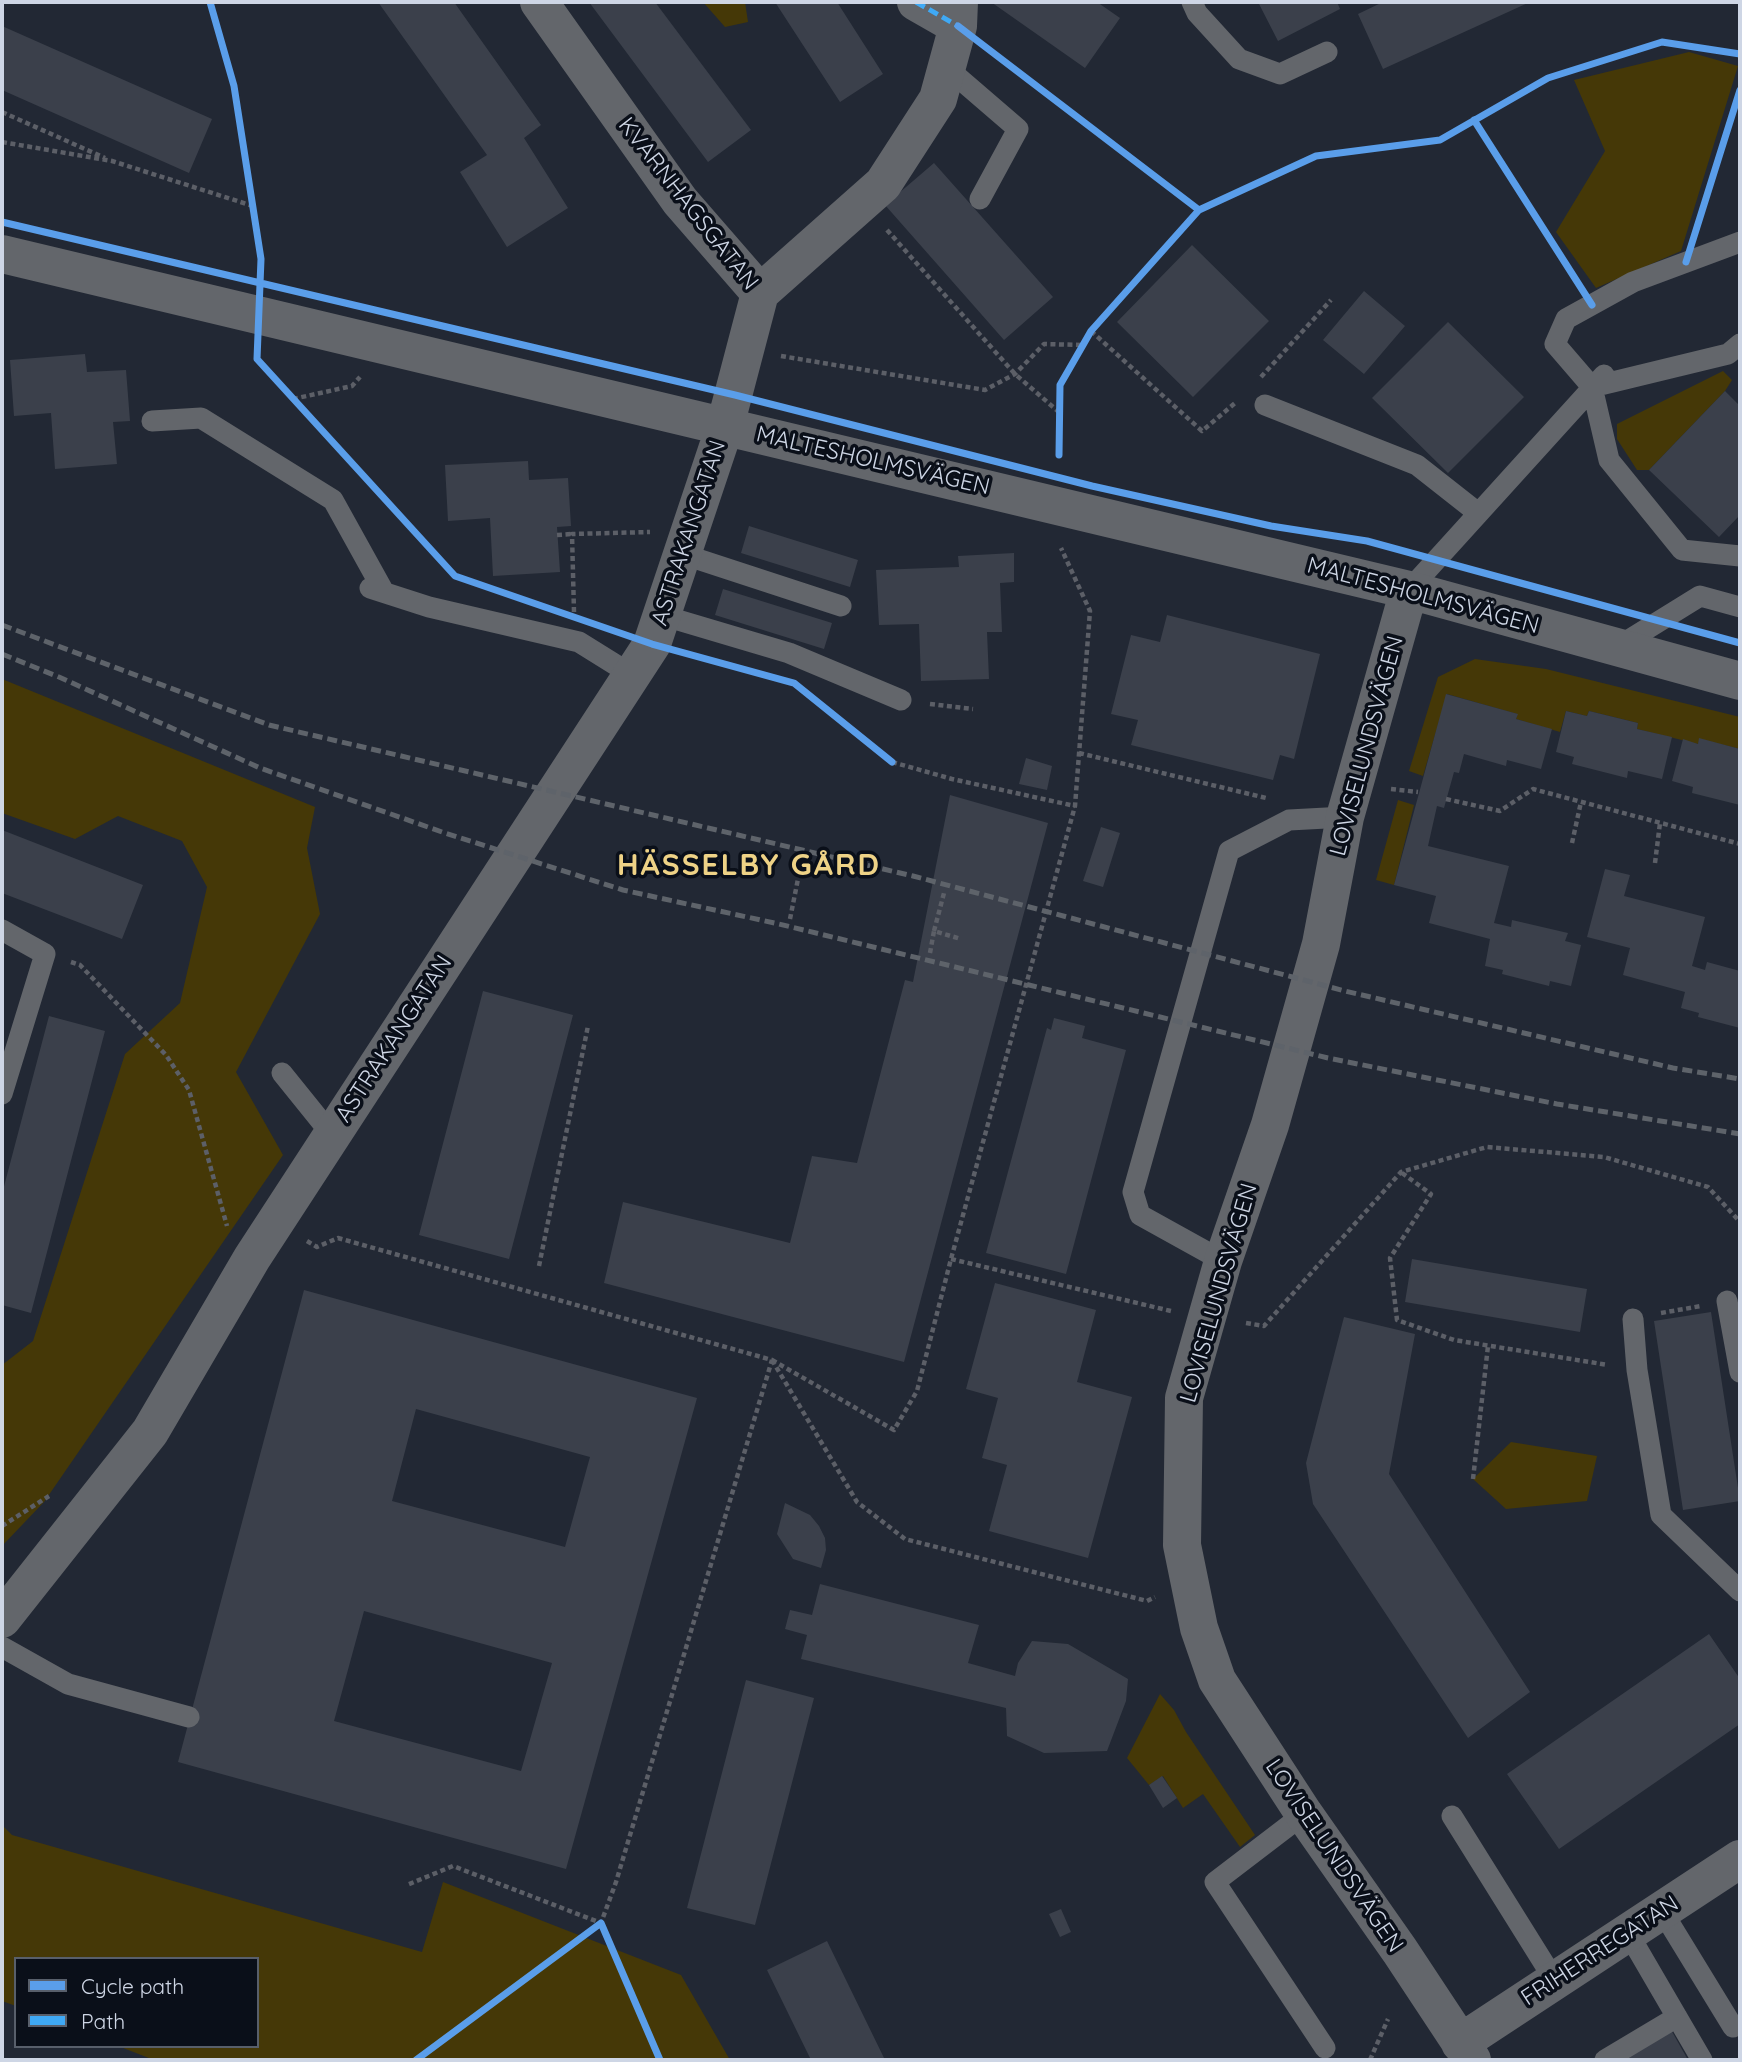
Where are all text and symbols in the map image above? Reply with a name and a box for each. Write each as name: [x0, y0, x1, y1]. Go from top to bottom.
street label: KVARNHAGSGATAN: [612, 112, 764, 296]
street label: MALTESHOLMSVÄGEN: [753, 421, 993, 501]
street label: ASTRAKANGATAN: [646, 437, 732, 629]
street label: MALTESHOLMSVÄGEN: [1304, 552, 1542, 640]
street label: LOVISELUNDSVÄGEN: [1324, 633, 1410, 859]
district label: HÄSSELBY GÅRD: [619, 848, 879, 884]
street label: ASTRAKANGATAN: [330, 950, 458, 1128]
street label: LOVISELUNDSVÄGEN: [1174, 1180, 1264, 1406]
street label: LOVISELUNDSVÄGEN: [1259, 1754, 1409, 1958]
street label: FRIHERREGATAN: [1516, 1890, 1684, 2012]
legend: [14, 1957, 259, 2048]
text: Cycle path: [81, 1973, 184, 1999]
text: Path: [81, 2008, 125, 2034]

